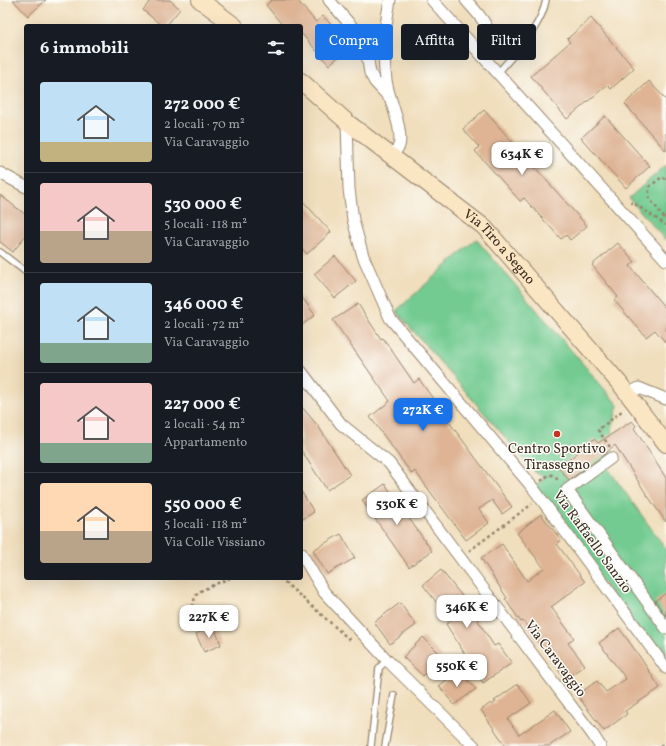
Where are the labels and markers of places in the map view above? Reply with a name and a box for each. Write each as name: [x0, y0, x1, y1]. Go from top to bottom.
pin: 634K €: [489, 142, 555, 176]
pin: 272K €: [390, 398, 456, 432]
marker: Centro Sportivo Tirassegno: [552, 429, 562, 439]
place label: Centro Sportivo Tirassegno: [508, 440, 606, 475]
pin: 530K €: [364, 492, 430, 526]
pin: 346K €: [434, 595, 500, 629]
pin: 227K €: [176, 605, 242, 639]
pin: 550K €: [424, 654, 490, 688]

